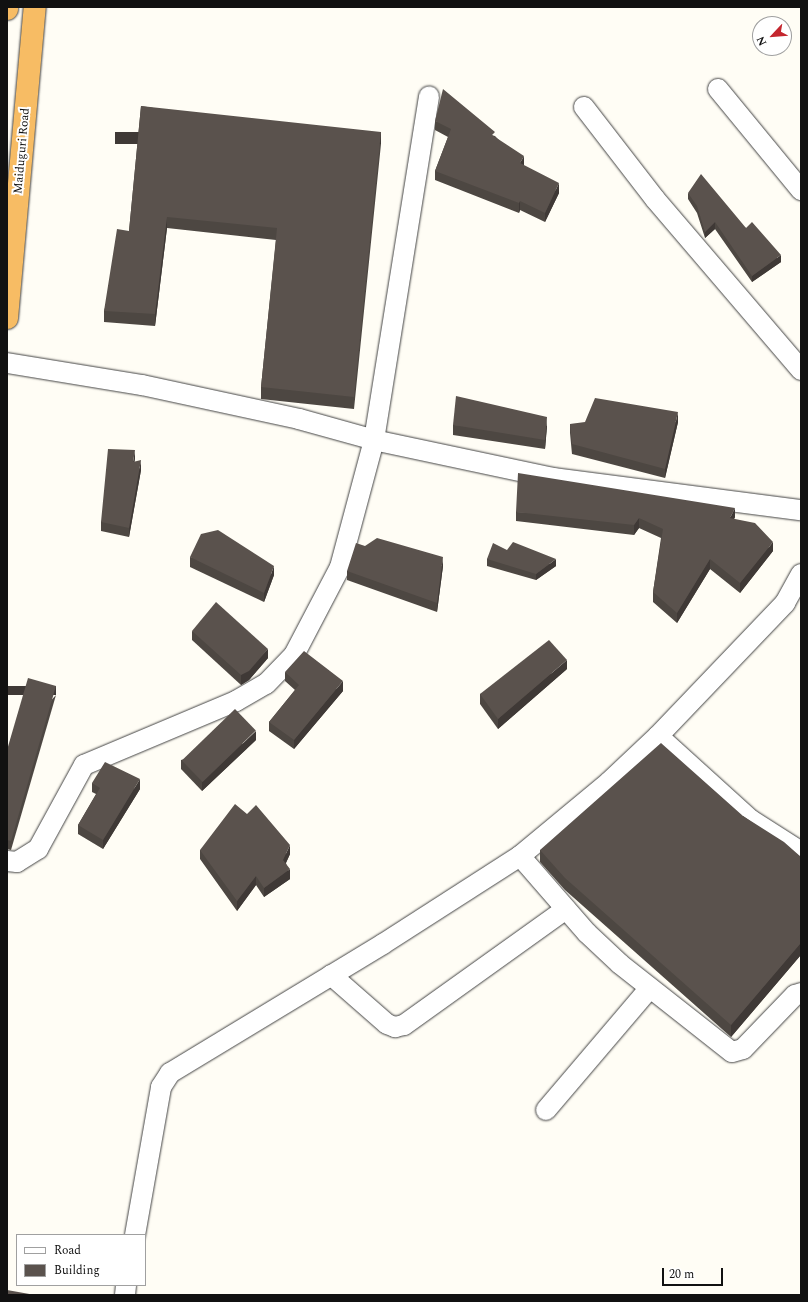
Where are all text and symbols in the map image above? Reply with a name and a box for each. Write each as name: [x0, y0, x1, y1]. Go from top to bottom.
north arrow: [752, 16, 792, 56]
text: N: [752, 33, 771, 49]
street label: Maiduguri Road: [11, 107, 33, 195]
legend: [16, 1234, 146, 1286]
text: Road: [54, 1241, 81, 1260]
scale bar: [664, 1260, 725, 1286]
text: Building: [54, 1261, 100, 1280]
text: 20 m: [669, 1265, 694, 1284]

